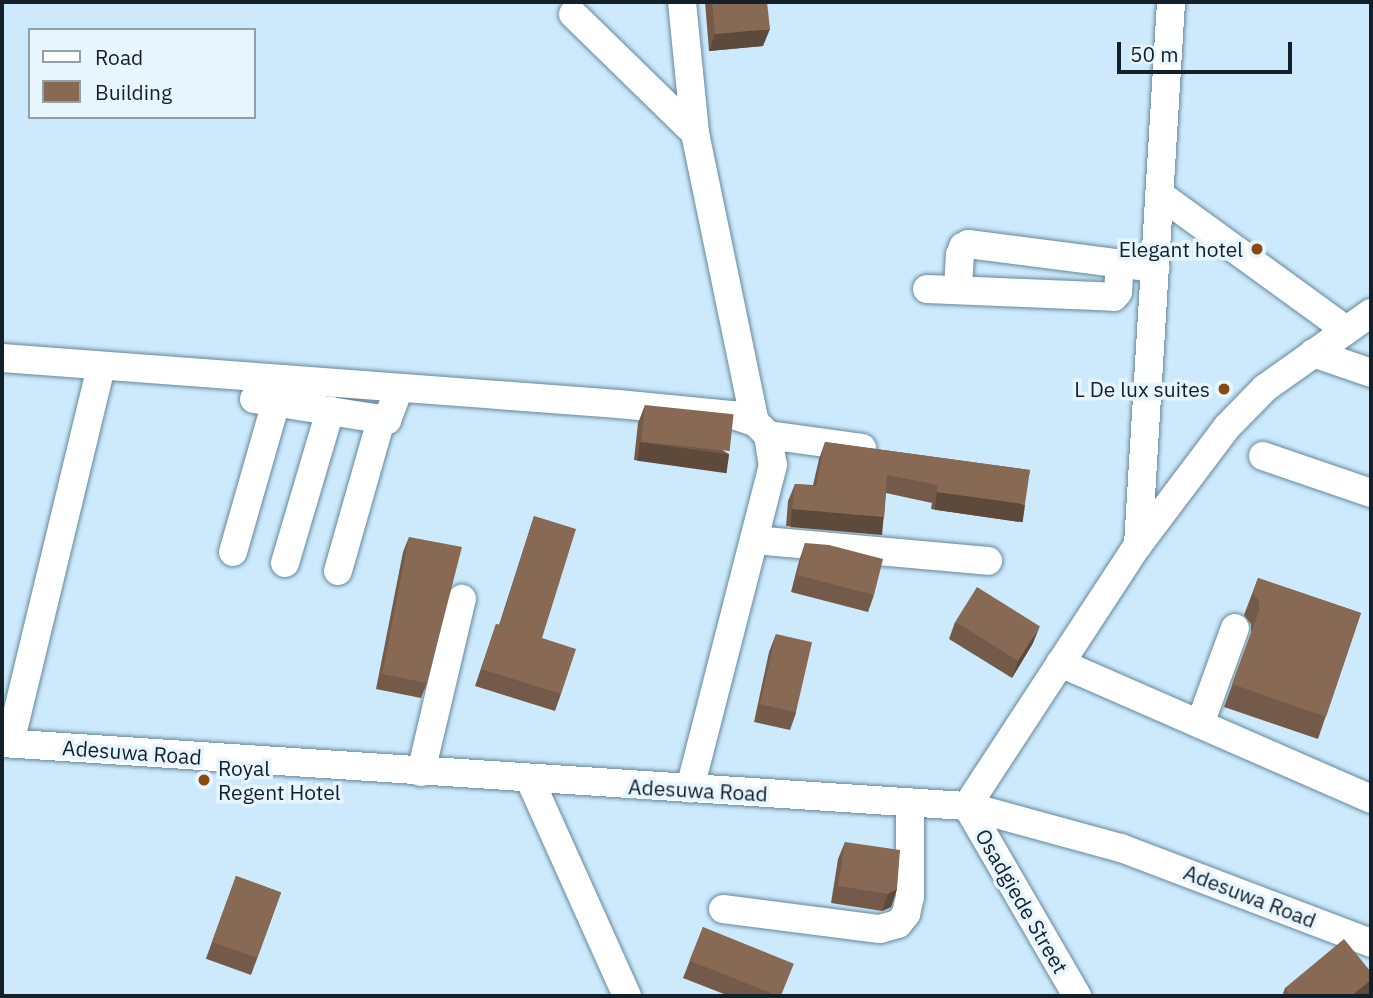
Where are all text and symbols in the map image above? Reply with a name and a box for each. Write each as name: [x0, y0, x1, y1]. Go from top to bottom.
legend: [28, 28, 256, 119]
scale bar: [1121, 28, 1296, 72]
text: 50 m: [1130, 40, 1179, 68]
text: Road: [95, 43, 143, 71]
text: Building: [95, 78, 172, 106]
place label: Elegant hotel: [1119, 236, 1243, 262]
marker: Elegant hotel: [1249, 241, 1265, 257]
place label: L De lux suites: [1074, 376, 1210, 402]
marker: L De lux suites: [1216, 381, 1232, 397]
street label: Adesuwa Road: [61, 735, 203, 769]
place label: Royal Regent Hotel: [218, 755, 341, 805]
marker: Royal Regent Hotel: [196, 772, 212, 788]
street label: Adesuwa Road: [628, 774, 768, 806]
street label: Osadgiede Street: [970, 824, 1074, 978]
street label: Adesuwa Road: [1180, 859, 1320, 933]

